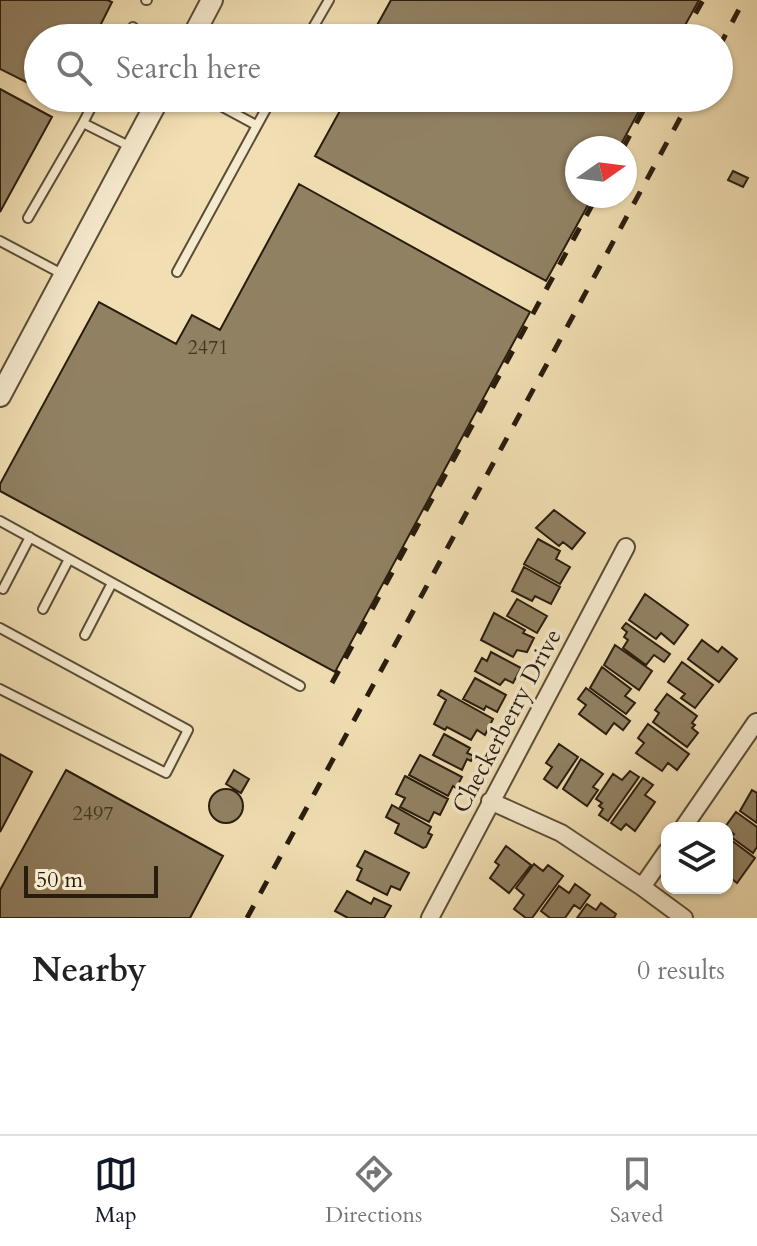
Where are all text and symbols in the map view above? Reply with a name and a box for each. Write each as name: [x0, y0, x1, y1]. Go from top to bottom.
search box: [24, 24, 733, 112]
icon: search: [52, 46, 96, 90]
text: Search here: [116, 48, 261, 89]
north arrow: [565, 136, 637, 208]
house number: 2471: [188, 334, 228, 361]
street label: Checkerberry Drive: [444, 623, 570, 819]
house number: 2497: [73, 800, 113, 827]
map controls: [661, 822, 733, 894]
button: layers: [661, 822, 733, 894]
scale bar: [24, 862, 158, 898]
text: 50 m: [36, 865, 83, 895]
text: Nearby: [32, 947, 147, 993]
text: 0 results: [637, 953, 725, 988]
tab: Map: [94, 1152, 138, 1230]
tab: Directions: [325, 1152, 422, 1230]
tab: Saved: [610, 1152, 663, 1230]

